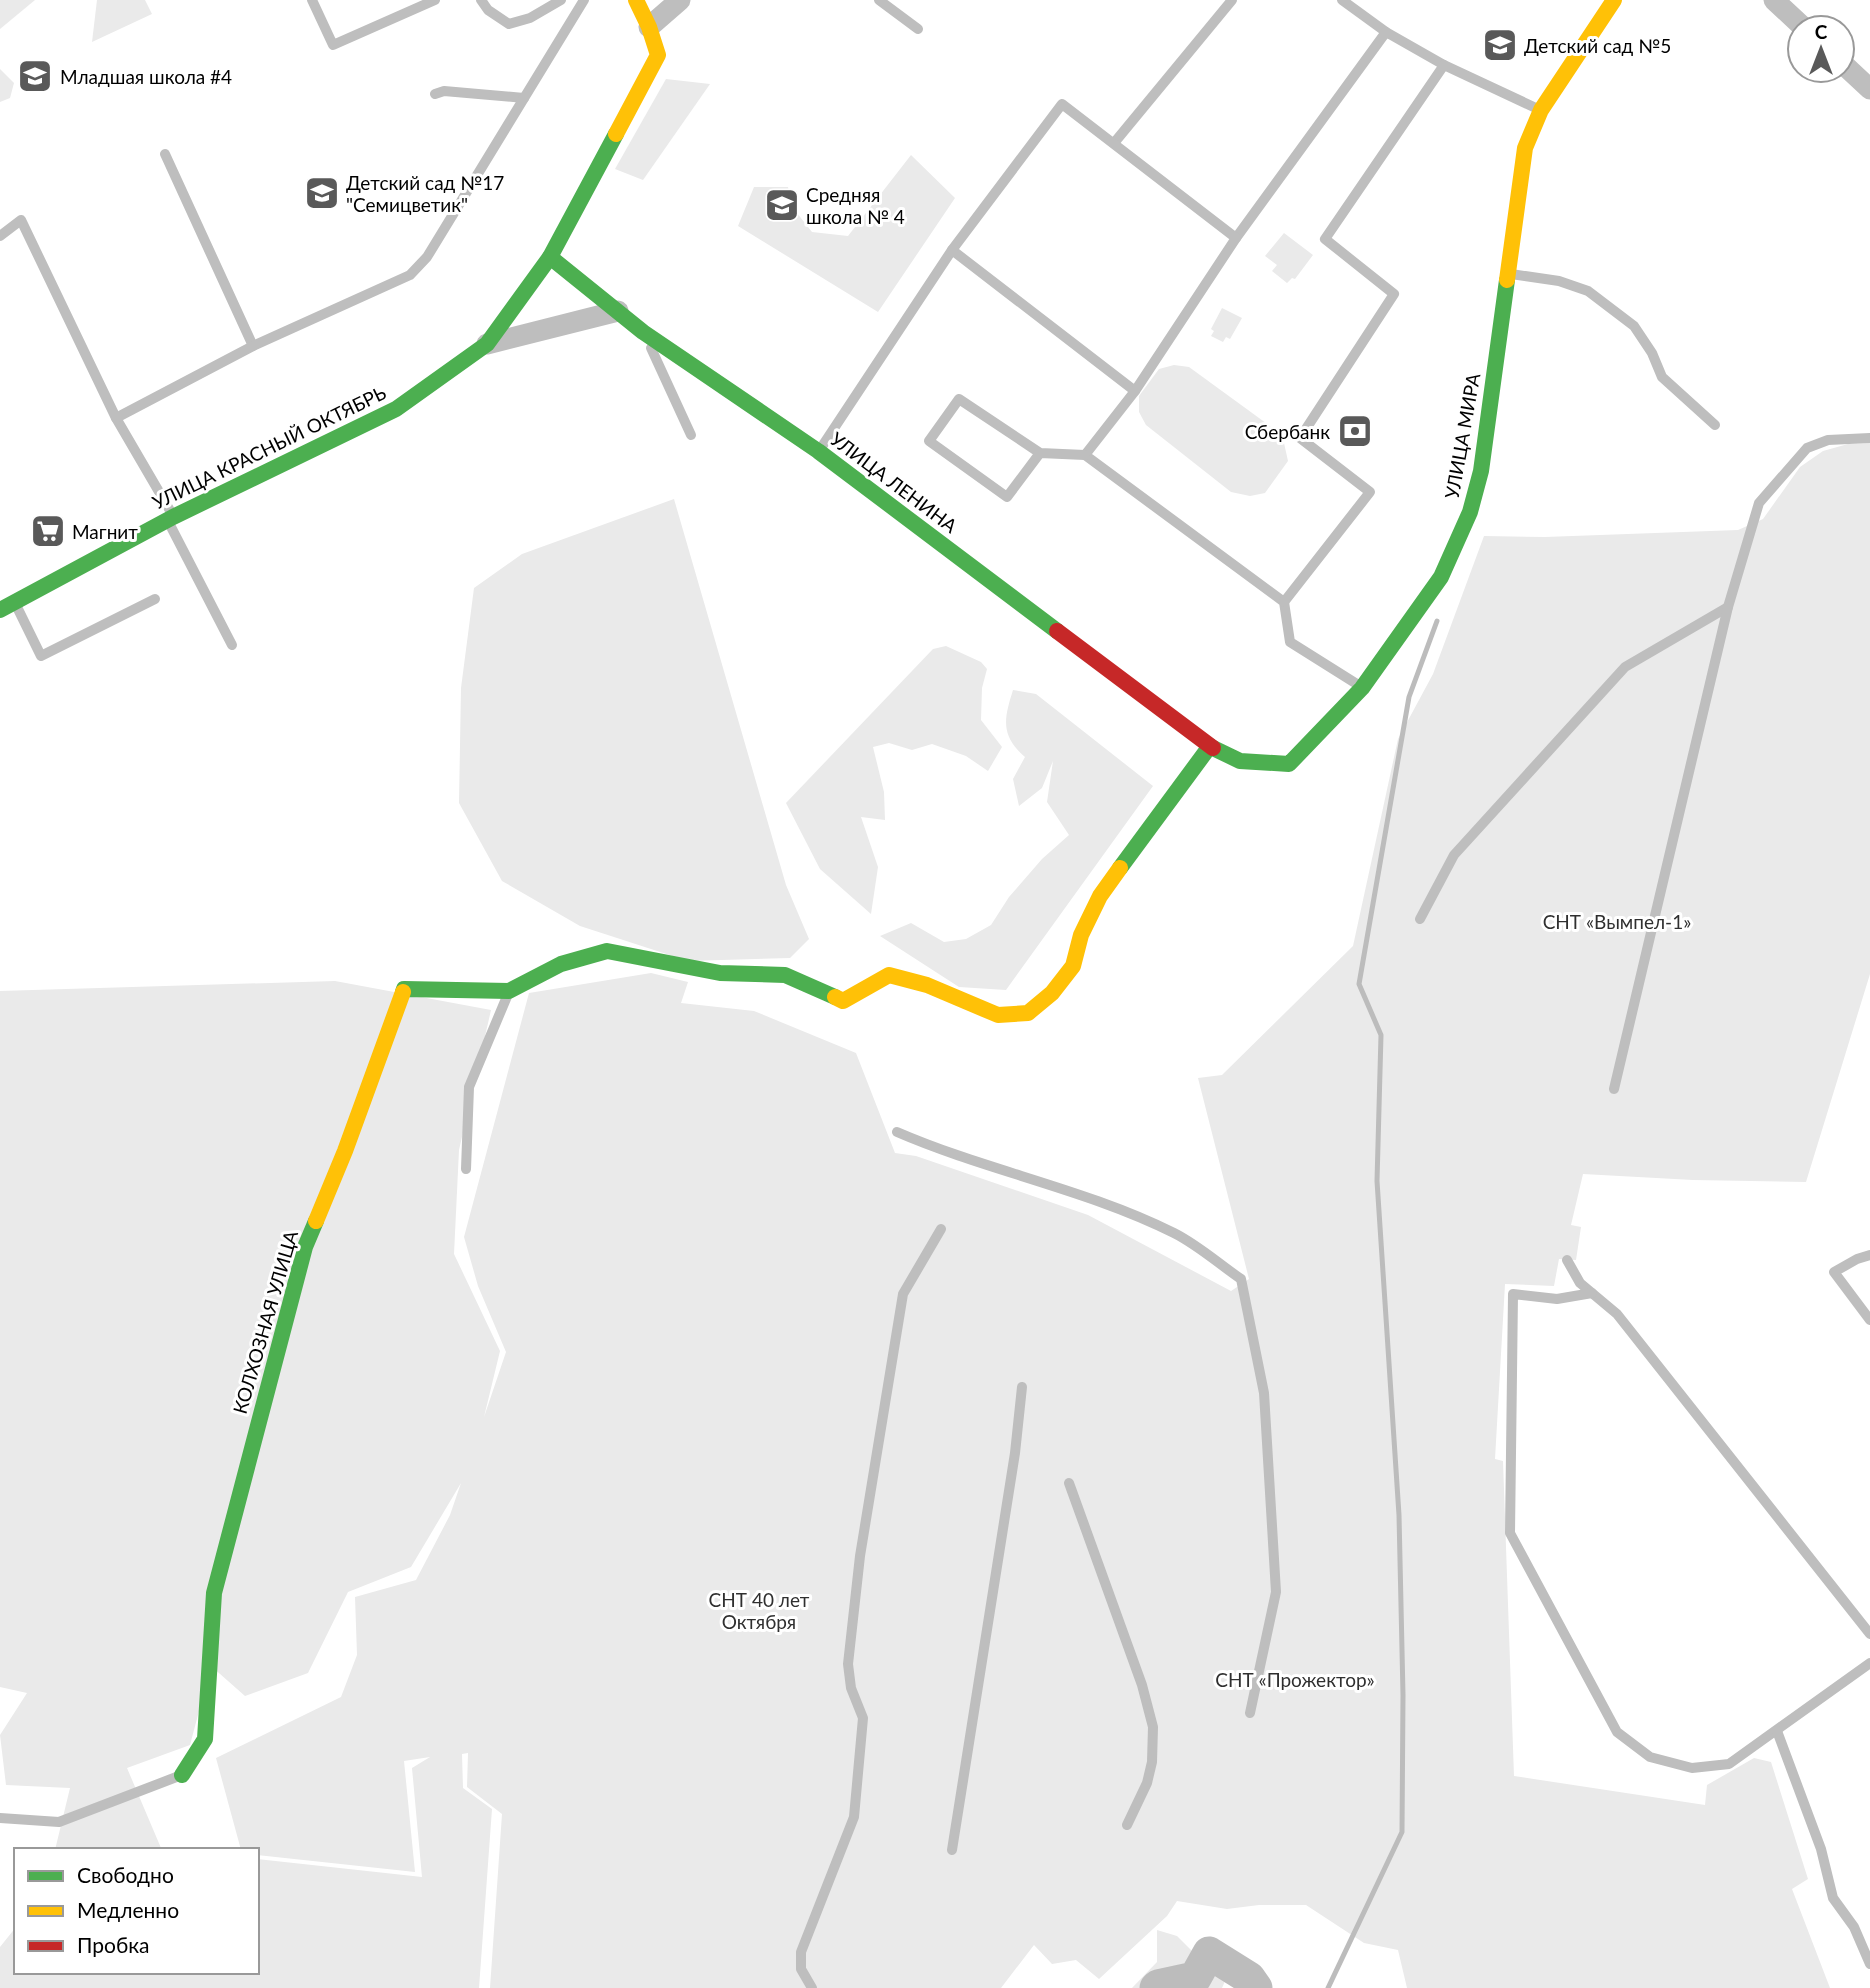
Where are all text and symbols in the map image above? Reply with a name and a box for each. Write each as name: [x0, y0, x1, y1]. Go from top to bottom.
north arrow: [1786, 14, 1856, 84]
text: С: [1815, 20, 1828, 43]
school or university icon: Детский сад №5: [1481, 26, 1519, 64]
place label: Детский сад №5: [1524, 34, 1671, 57]
school or university icon: Младшая школа #4: [16, 57, 54, 95]
place label: Младшая школа #4: [60, 65, 232, 88]
place label: Детский сад №17 "Семицветик": [346, 171, 504, 216]
school or university icon: Детский сад №17 "Семицветик": [303, 174, 341, 212]
place label: Средняя школа № 4: [806, 183, 905, 228]
school or university icon: Средняя школа № 4: [763, 186, 801, 224]
street label: УЛИЦА МИРА: [1440, 371, 1484, 501]
street label: УЛИЦА КРАСНЫЙ ОКТЯБРЬ: [149, 380, 389, 514]
bank icon: Сбербанк: [1336, 412, 1374, 450]
place label: Сбербанк: [1245, 420, 1330, 443]
street label: УЛИЦА ЛЕНИНА: [826, 427, 962, 537]
supermarket icon: Магнит: [29, 512, 67, 550]
place label: Магнит: [72, 520, 138, 543]
park label: СНТ «Вымпел-1»: [1543, 910, 1691, 933]
street label: КОЛХОЗНАЯ УЛИЦА: [228, 1227, 302, 1416]
park label: СНТ 40 лет Октября: [709, 1588, 810, 1633]
park label: СНТ «Прожектор»: [1215, 1668, 1375, 1691]
legend: [14, 1848, 259, 1974]
text: Свободно: [77, 1862, 174, 1887]
text: Медленно: [77, 1897, 179, 1922]
text: Пробка: [77, 1932, 150, 1957]

